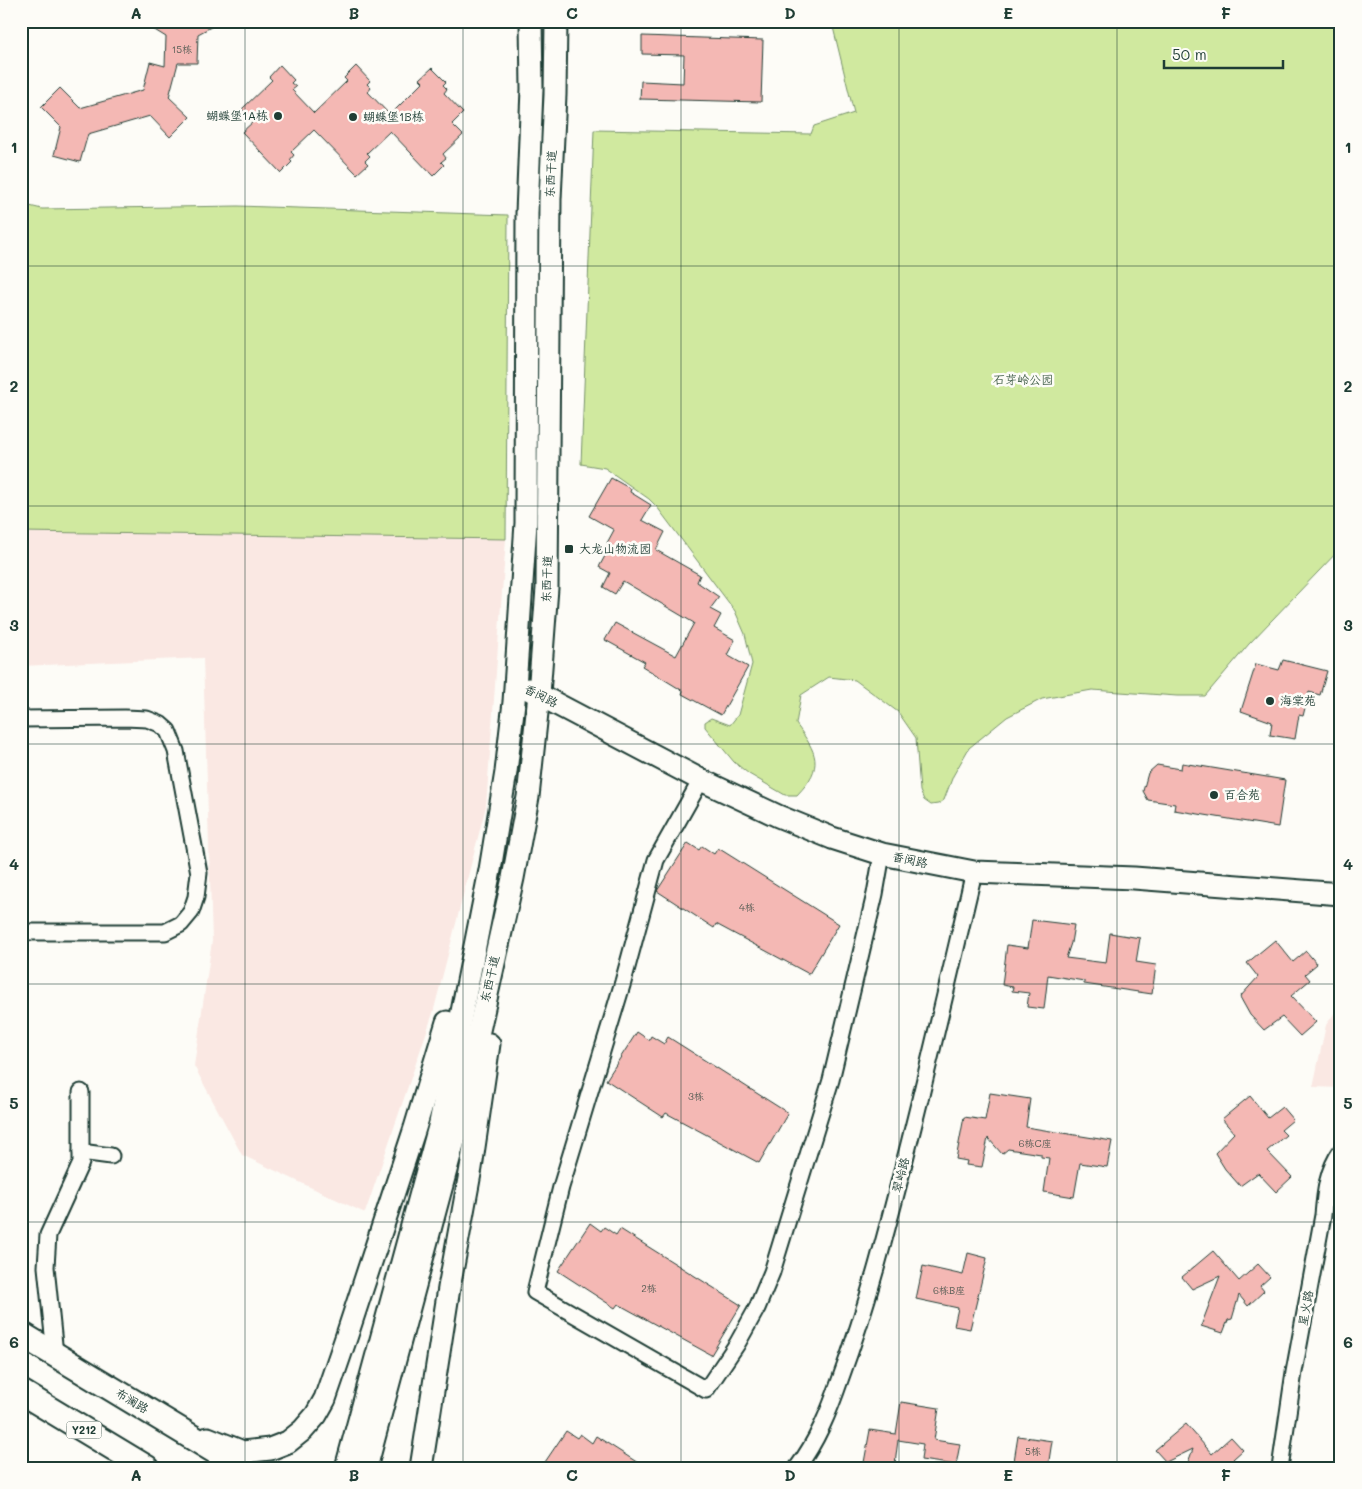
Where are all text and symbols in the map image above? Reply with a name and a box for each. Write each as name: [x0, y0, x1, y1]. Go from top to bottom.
text: A: [130, 2, 142, 23]
text: B: [349, 2, 359, 23]
text: C: [566, 2, 578, 23]
text: D: [784, 2, 796, 23]
text: E: [1003, 2, 1013, 23]
text: F: [1221, 2, 1231, 23]
scale bar: [1164, 38, 1283, 70]
house number: 15栋: [172, 42, 192, 56]
text: 50 m: [1172, 44, 1207, 64]
place label: 蝴蝶堡1A栋: [206, 107, 268, 123]
place label: 蝴蝶堡1B栋: [363, 108, 424, 124]
marker: 蝴蝶堡1A栋: [272, 110, 284, 122]
marker: 蝴蝶堡1B栋: [347, 111, 359, 123]
text: 1: [10, 136, 18, 157]
text: 1: [1344, 136, 1352, 157]
street label: 东西干道: [541, 150, 559, 198]
park label: 石芽岭公园: [993, 371, 1053, 387]
text: 2: [10, 375, 19, 396]
text: 2: [1344, 375, 1353, 396]
place label: 大龙山物流园: [579, 540, 651, 556]
marker: 大龙山物流园: [563, 543, 575, 555]
street label: 东西干道: [537, 555, 555, 603]
text: 3: [9, 614, 19, 635]
text: 3: [1343, 614, 1353, 635]
street label: 香阅路: [522, 680, 561, 710]
place label: 海棠苑: [1280, 692, 1316, 708]
marker: 海棠苑: [1264, 695, 1276, 707]
place label: 百合苑: [1224, 786, 1260, 802]
marker: 百合苑: [1208, 789, 1220, 801]
street label: 香阅路: [891, 847, 929, 871]
text: 4: [9, 853, 19, 874]
text: 4: [1343, 853, 1353, 874]
house number: 4栋: [739, 900, 755, 914]
street label: 东西干道: [476, 954, 502, 1004]
house number: 3栋: [688, 1089, 704, 1103]
text: 5: [9, 1092, 19, 1113]
text: 5: [1343, 1092, 1353, 1113]
house number: 6栋C座: [1018, 1136, 1052, 1150]
street label: 翠岭路: [888, 1155, 912, 1194]
house number: 2栋: [641, 1281, 657, 1295]
house number: 6栋B座: [933, 1283, 965, 1297]
street label: 星火路: [1294, 1289, 1316, 1327]
text: 6: [9, 1331, 19, 1352]
text: 6: [1343, 1331, 1353, 1352]
street label: 布澜路: [113, 1384, 152, 1416]
road number: Y212: [66, 1422, 102, 1438]
house number: 5栋: [1025, 1444, 1041, 1458]
text: A: [130, 1464, 142, 1485]
text: B: [349, 1464, 359, 1485]
text: C: [566, 1464, 578, 1485]
text: D: [784, 1464, 796, 1485]
text: E: [1003, 1464, 1013, 1485]
text: F: [1221, 1464, 1231, 1485]

